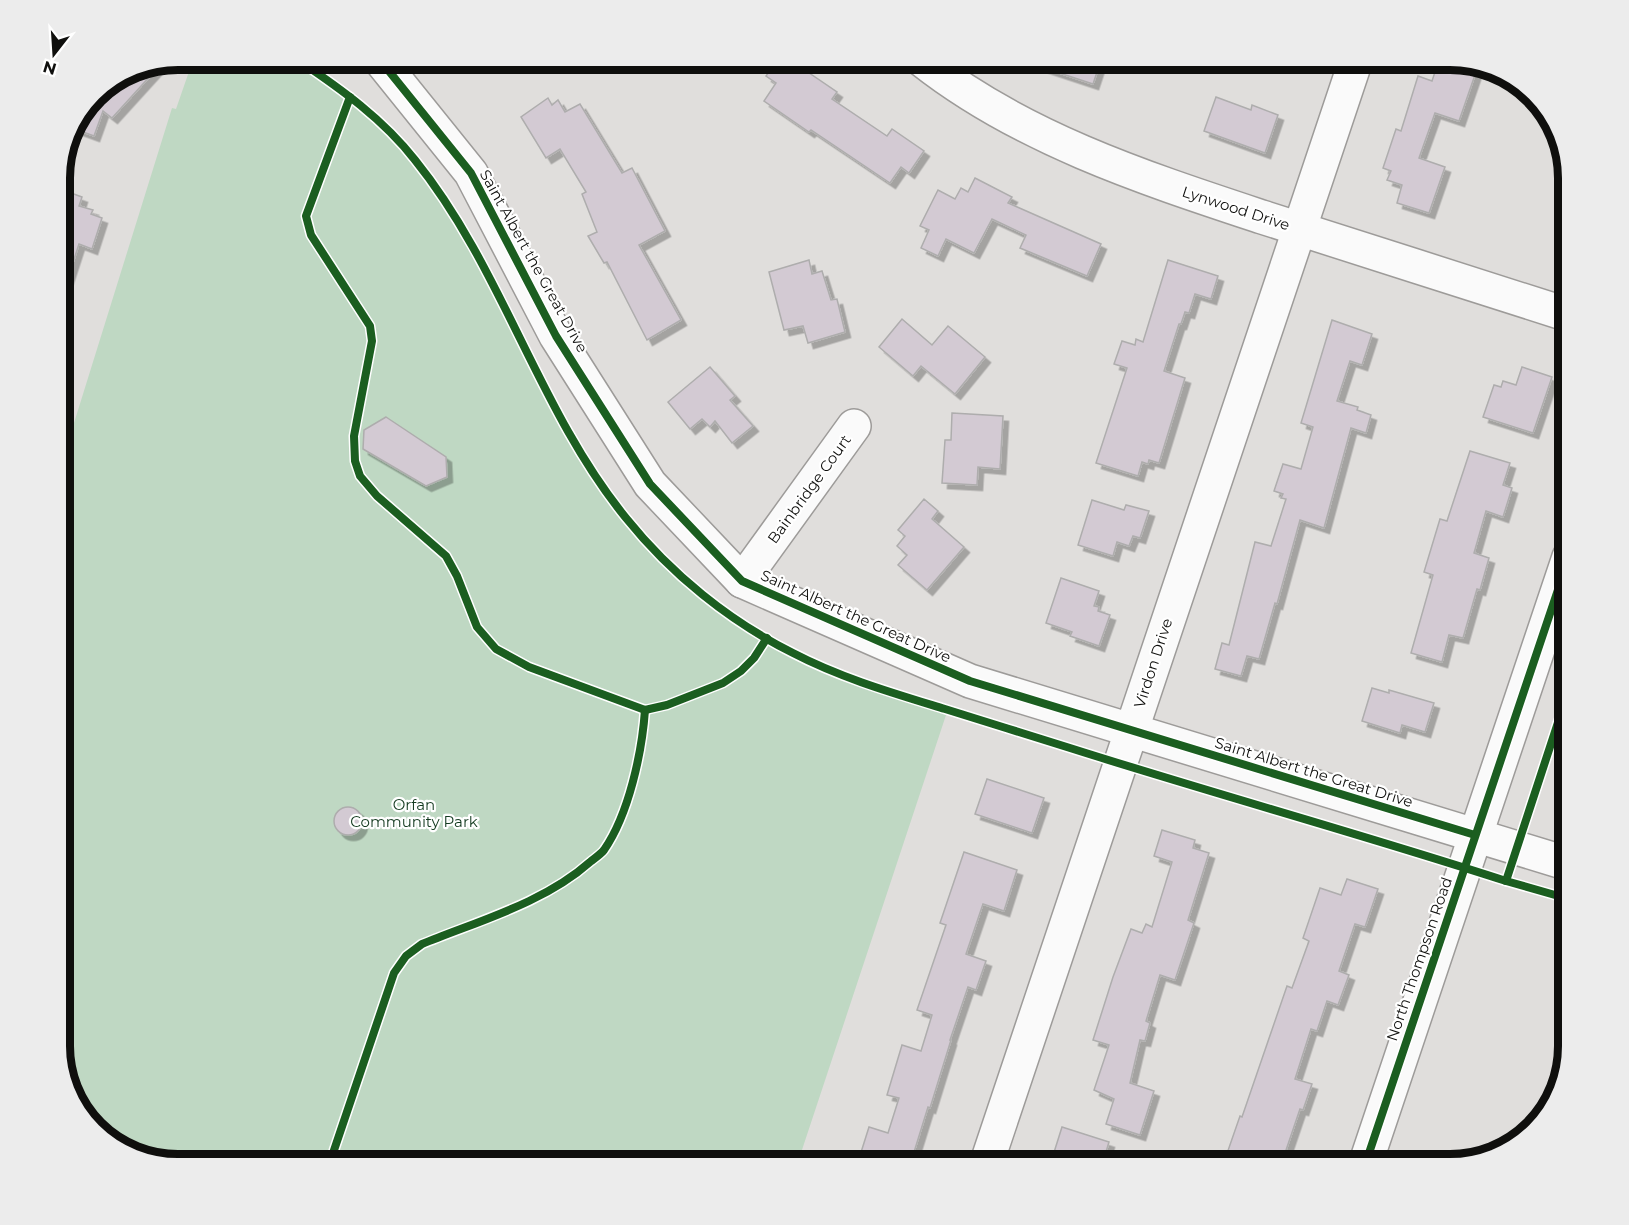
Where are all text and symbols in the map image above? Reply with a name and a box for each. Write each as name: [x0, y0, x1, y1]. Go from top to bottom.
north arrow: [24, 24, 84, 84]
text: N: [41, 57, 59, 79]
street label: Saint Albert the Great Drive: [476, 166, 592, 356]
street label: Lynwood Drive: [1180, 182, 1292, 234]
street label: Bainbridge Court: [763, 431, 855, 547]
street label: Saint Albert the Great Drive: [758, 565, 954, 667]
street label: Virdon Drive: [1130, 616, 1176, 710]
street label: Saint Albert the Great Drive: [1213, 733, 1415, 811]
park label: Orfan Community Park: [350, 795, 478, 831]
street label: North Thompson Road: [1382, 874, 1456, 1044]

